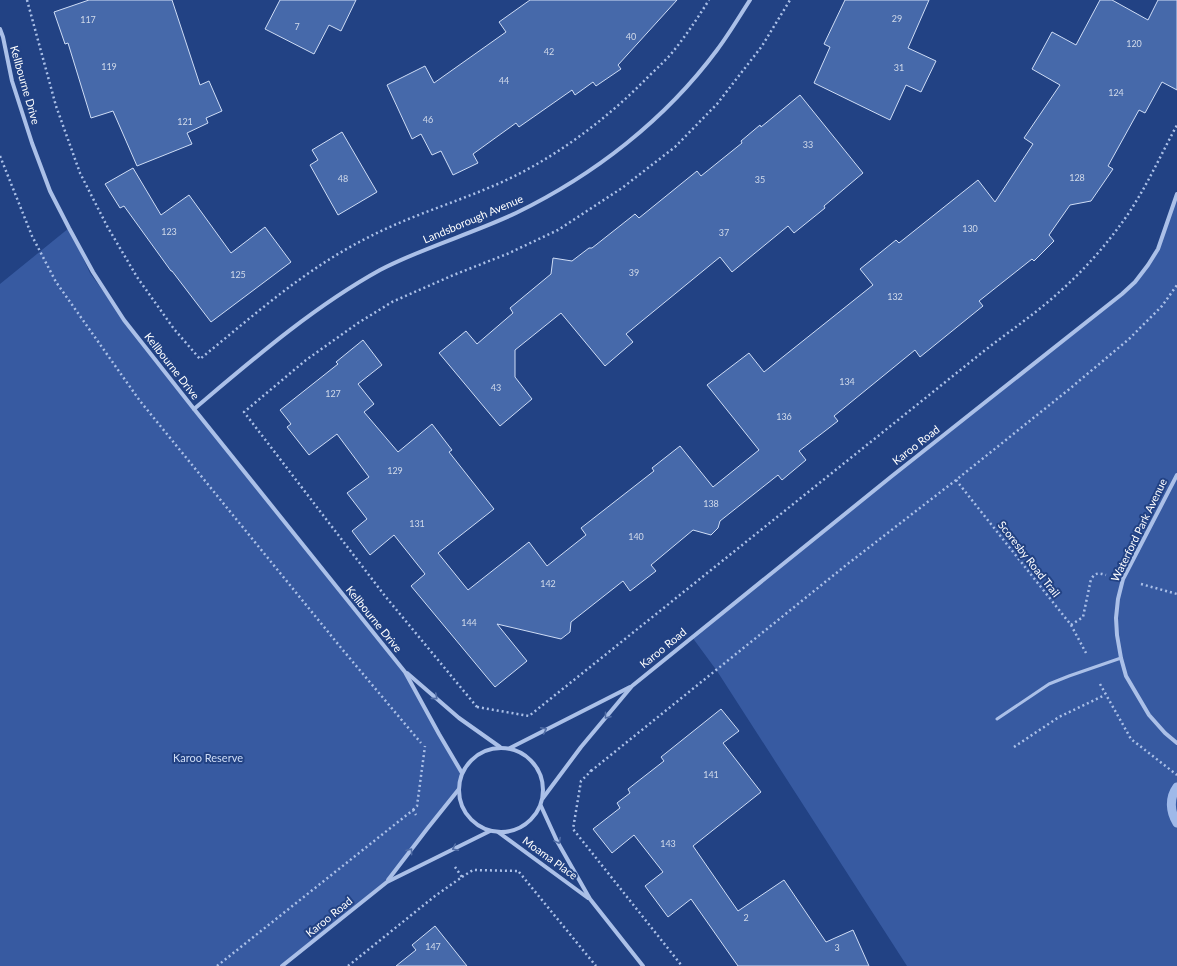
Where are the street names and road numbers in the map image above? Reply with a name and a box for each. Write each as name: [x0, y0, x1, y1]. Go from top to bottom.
street label: Kellbourne Drive: [8, 44, 43, 126]
street label: Landsborough Avenue: [421, 191, 525, 246]
street label: Kellbourne Drive: [142, 330, 203, 402]
street label: Karoo Road: [890, 422, 942, 467]
street label: Waterford Park Avenue: [1108, 476, 1169, 583]
street label: Scoresby Road Trail: [996, 518, 1063, 599]
street label: Kellbourne Drive: [344, 583, 405, 655]
street label: Karoo Road: [637, 625, 689, 670]
street label: Moama Place: [520, 833, 580, 882]
street label: Karoo Road: [303, 894, 355, 939]

